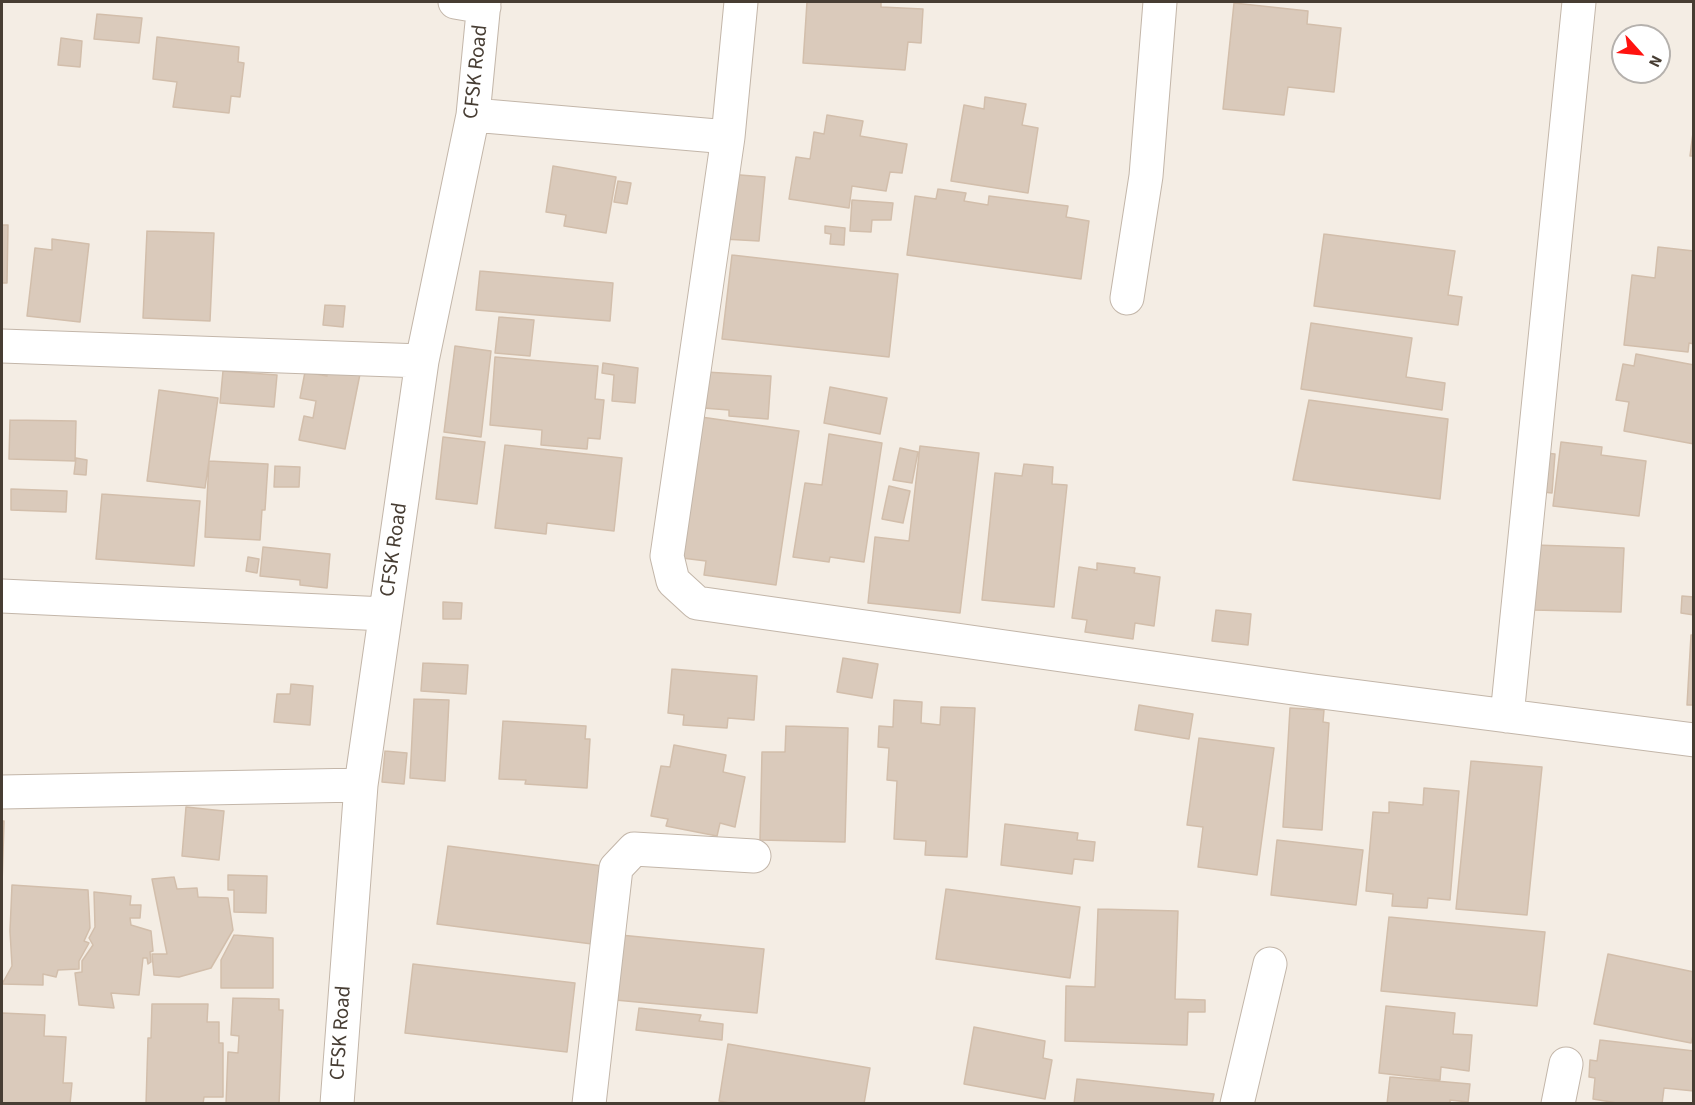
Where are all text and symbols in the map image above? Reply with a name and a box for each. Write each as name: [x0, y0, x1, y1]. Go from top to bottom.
street label: CFSK Road: [460, 24, 494, 120]
north arrow: [1611, 24, 1671, 84]
text: N: [1643, 52, 1667, 71]
street label: CFSK Road: [376, 501, 414, 599]
street label: CFSK Road: [326, 985, 358, 1081]

